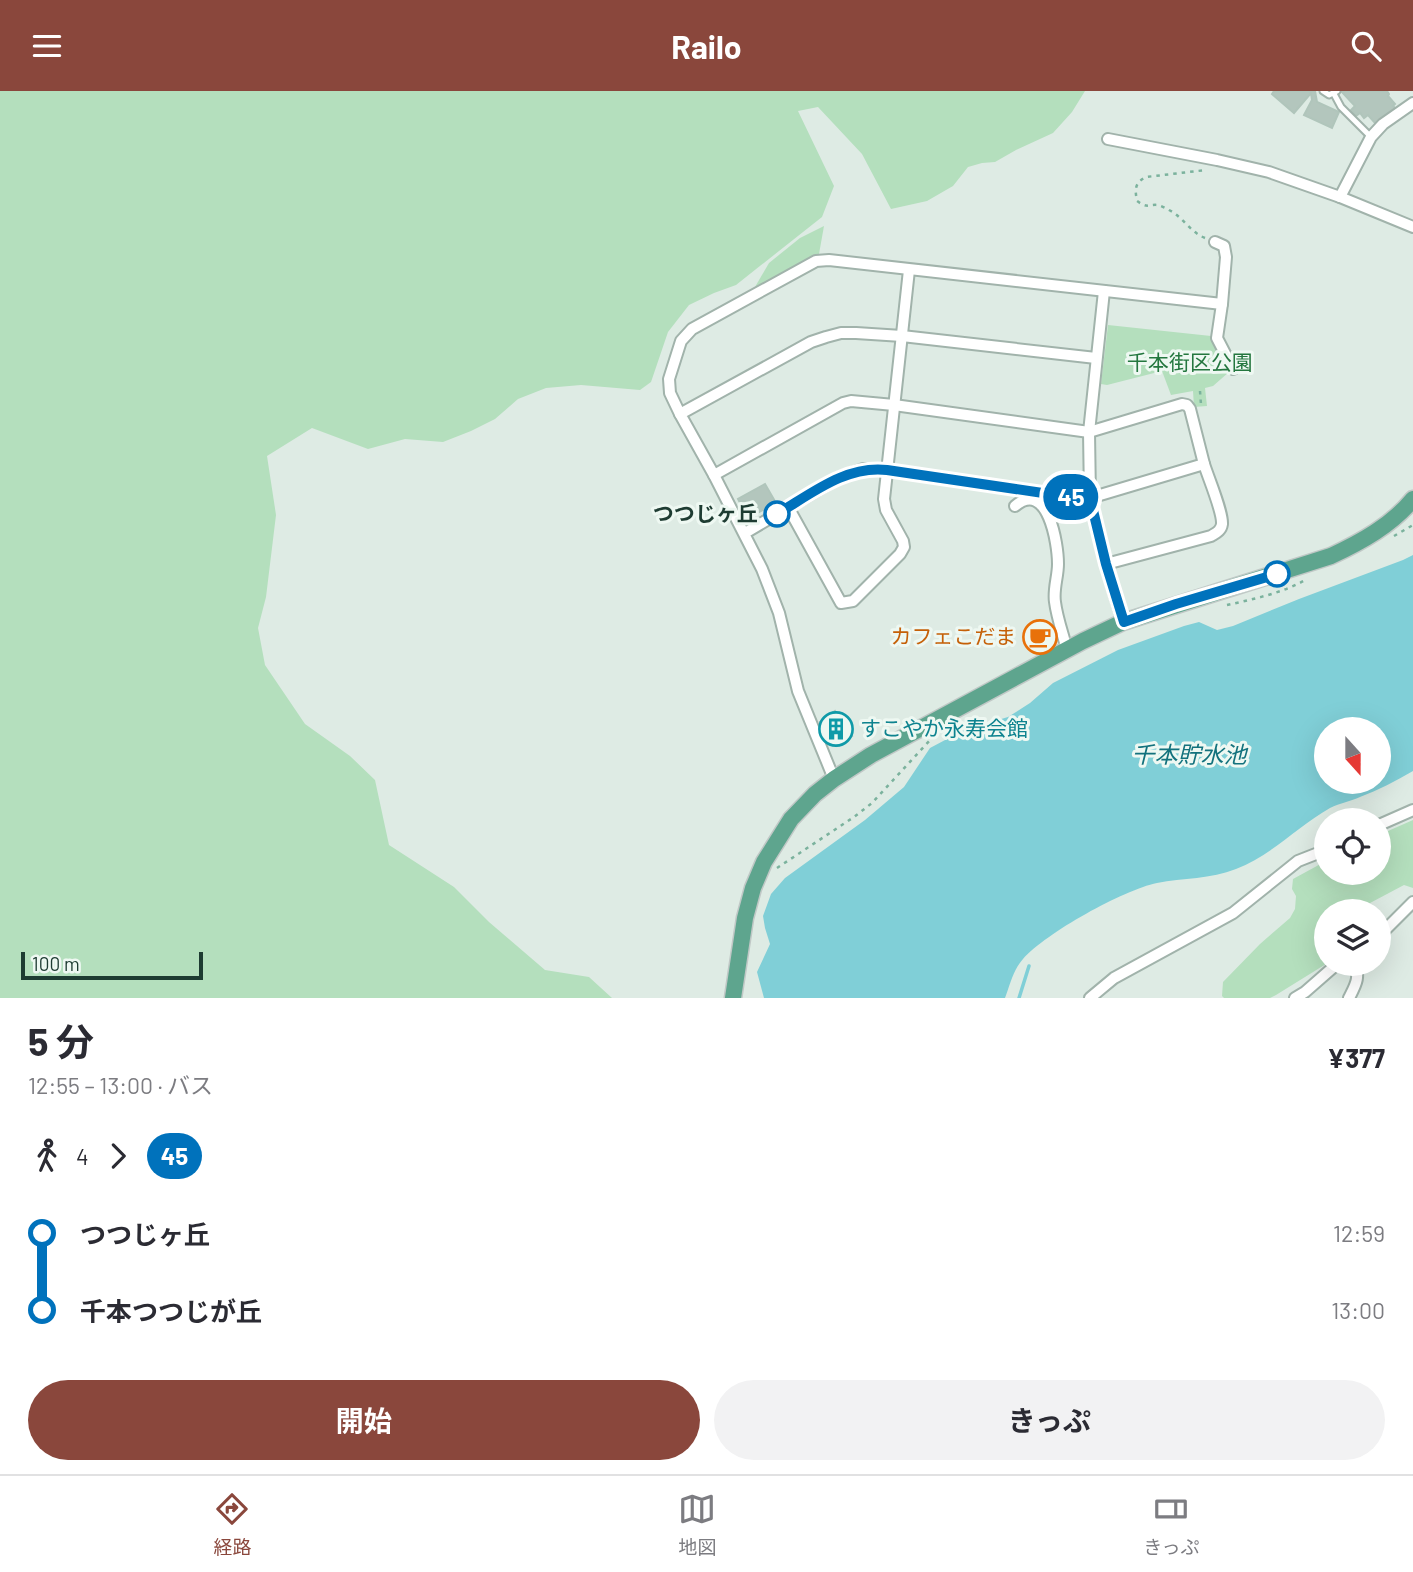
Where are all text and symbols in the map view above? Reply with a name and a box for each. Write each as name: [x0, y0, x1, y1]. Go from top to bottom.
icon: menu: [28, 27, 66, 65]
text: Railo: [671, 27, 742, 65]
icon: search: [1347, 27, 1385, 65]
park label: 千本街区公園: [1127, 349, 1253, 374]
line badge: 45: [1040, 474, 1102, 520]
text: 45: [1057, 482, 1085, 511]
place label: つつじヶ丘: [653, 500, 758, 525]
marker: つつじヶ丘: [764, 501, 790, 527]
unlabelled marker: [1264, 561, 1290, 587]
cafe icon: カフェこだま: [1021, 618, 1059, 656]
place label: カフェこだま: [890, 623, 1016, 648]
building icon: すこやか永寿会館: [817, 710, 855, 748]
place label: すこやか永寿会館: [860, 715, 1028, 740]
north arrow: [1314, 717, 1391, 795]
map controls: [1314, 717, 1391, 976]
water label: 千本貯水池: [1132, 740, 1249, 768]
button: locate: [1314, 808, 1391, 885]
button: layers: [1314, 899, 1391, 976]
scale bar: [21, 949, 203, 981]
text: 100 m: [32, 952, 80, 975]
text: 5 分: [28, 1018, 94, 1064]
text: ¥377: [1327, 1042, 1385, 1073]
text: 12:55 – 13:00 · バス: [28, 1071, 213, 1099]
icon: walk: [28, 1137, 66, 1175]
icon: forward: [99, 1137, 137, 1175]
text: 45: [161, 1141, 188, 1170]
text: 4: [76, 1142, 89, 1170]
text: つつじヶ丘: [80, 1218, 210, 1249]
text: 12:59: [1333, 1219, 1385, 1247]
text: 千本つつじが丘: [80, 1295, 262, 1326]
text: 13:00: [1331, 1296, 1385, 1324]
button: 開始: [28, 1380, 700, 1460]
button: きっぷ: [714, 1380, 1385, 1460]
tab: 経路: [213, 1490, 251, 1559]
tab: 地図: [678, 1490, 716, 1559]
tab: きっぷ: [1143, 1490, 1200, 1559]

